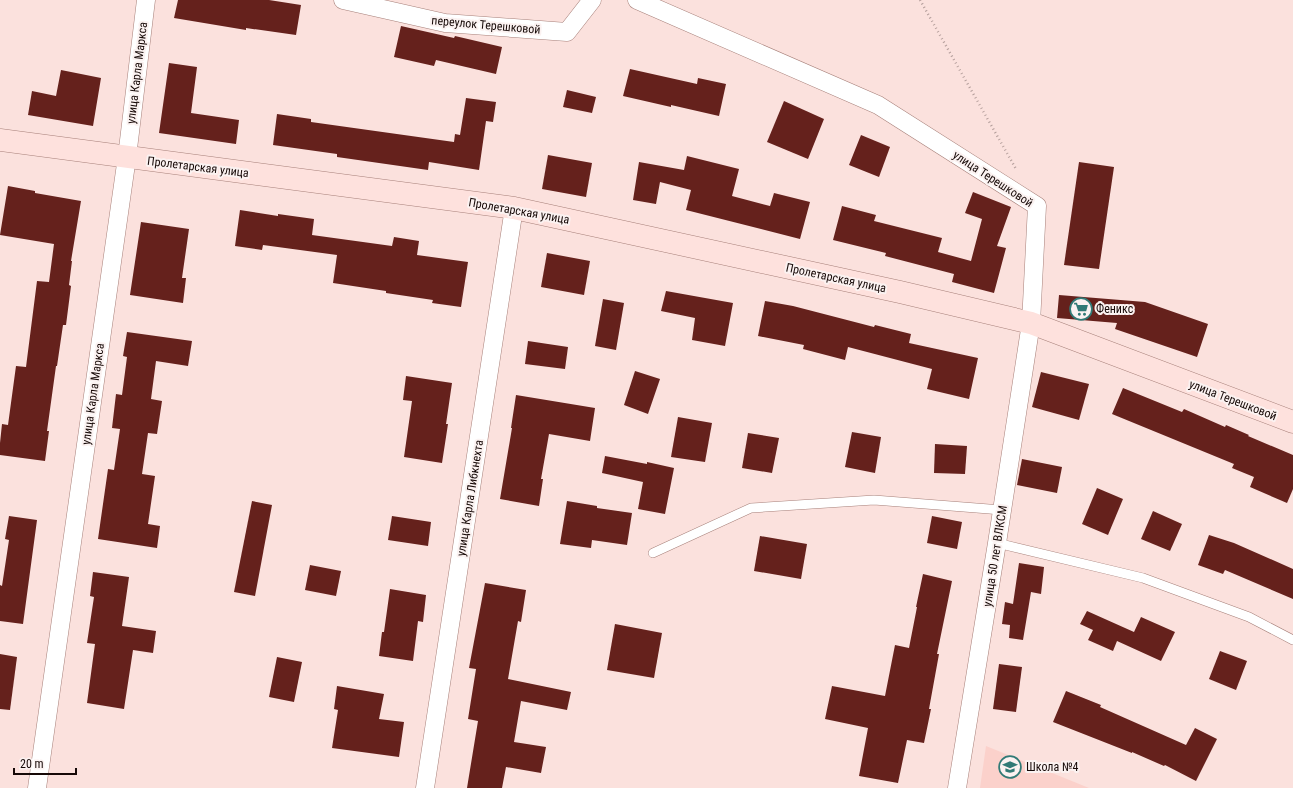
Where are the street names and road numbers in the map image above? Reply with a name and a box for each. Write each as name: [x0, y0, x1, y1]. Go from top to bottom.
street label: переулок Терешковой: [431, 13, 541, 37]
street label: улица Карла Маркса: [124, 21, 150, 125]
street label: улица Терешковой: [950, 148, 1036, 210]
street label: Пролетарская улица: [146, 154, 250, 180]
street label: Пролетарская улица: [467, 195, 571, 227]
street label: Пролетарская улица: [785, 261, 888, 296]
street label: улица Карла Маркса: [79, 342, 107, 446]
street label: улица Терешковой: [1187, 377, 1279, 423]
street label: улица Карла Либкнехта: [454, 439, 486, 557]
street label: улица 50 лет ВЛКСМ: [980, 504, 1010, 608]

